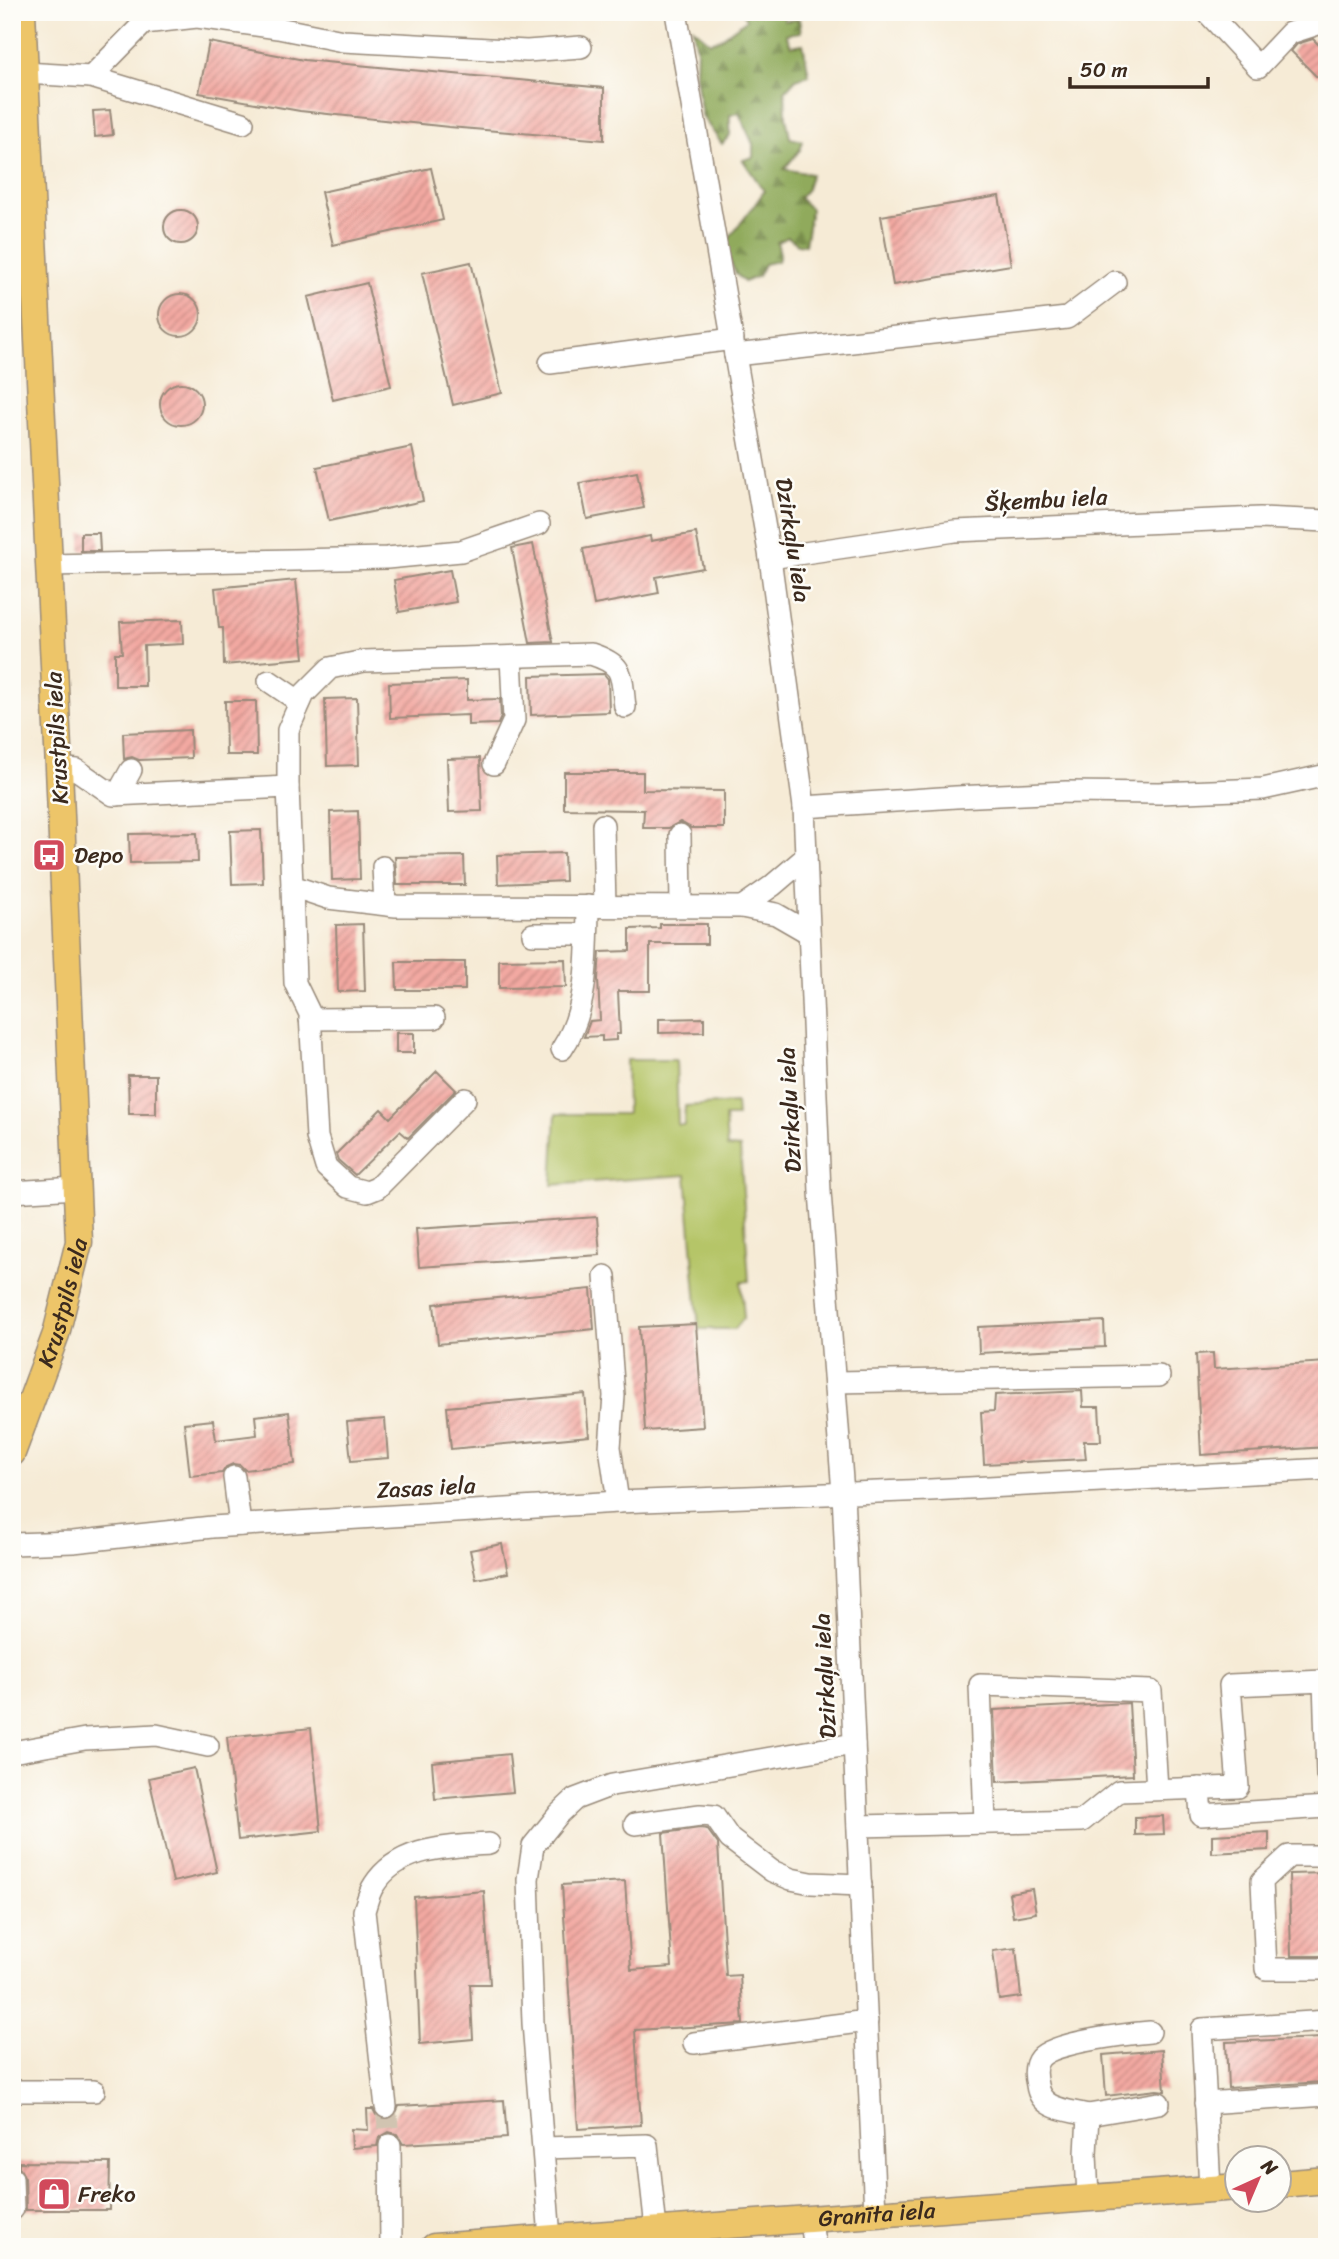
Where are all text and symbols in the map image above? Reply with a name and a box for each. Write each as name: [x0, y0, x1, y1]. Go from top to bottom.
scale bar: [1070, 46, 1208, 90]
text: 50 m: [1080, 51, 1128, 89]
street label: Dzirkaļu iela: [763, 475, 823, 606]
street label: Šķembu iela: [984, 476, 1109, 524]
street label: Krustpils iela: [33, 670, 81, 805]
place label: Depo: [74, 835, 124, 876]
bus stop icon: Depo: [30, 836, 68, 874]
street label: Dzirkaļu iela: [766, 1046, 814, 1174]
street label: Krustpils iela: [25, 1233, 100, 1373]
street label: Zasas iela: [375, 1465, 477, 1511]
street label: Dzirkaļu iela: [801, 1612, 849, 1740]
north arrow: [1224, 2144, 1294, 2214]
text: N: [1253, 2150, 1286, 2184]
place label: Freko: [78, 2174, 136, 2215]
shop icon: Freko: [35, 2175, 73, 2213]
street label: Granīta iela: [817, 2189, 937, 2239]

